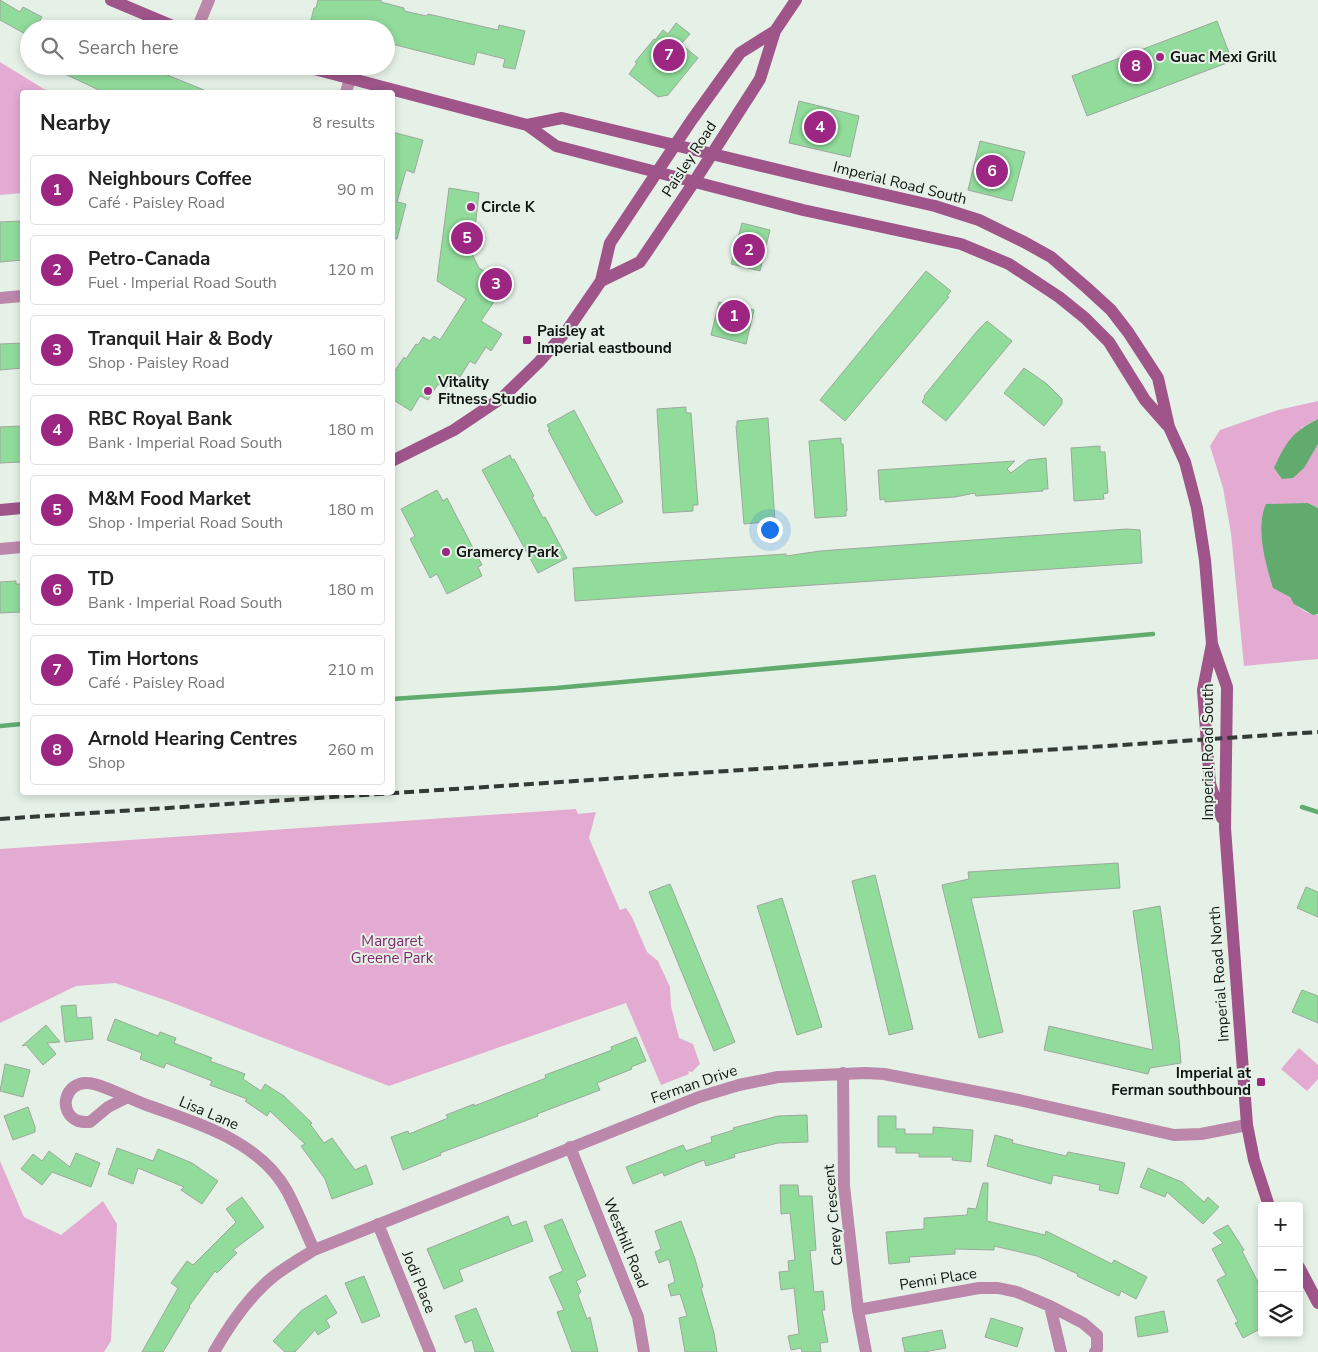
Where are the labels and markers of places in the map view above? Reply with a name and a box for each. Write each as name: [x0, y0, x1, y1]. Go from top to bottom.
pin: 7: [653, 36, 685, 74]
pin: 8: [1120, 47, 1152, 85]
place label: Guac Mexi Grill: [1170, 47, 1277, 67]
marker: Guac Mexi Grill: [1154, 51, 1166, 63]
pin: 4: [804, 108, 836, 146]
pin: 6: [976, 152, 1008, 190]
place label: Circle K: [481, 197, 536, 217]
marker: Circle K: [465, 201, 477, 213]
pin: 5: [451, 219, 483, 257]
pin: 2: [733, 231, 765, 269]
pin: 3: [480, 265, 512, 303]
pin: 1: [718, 297, 750, 335]
place label: Paisley at Imperial eastbound: [537, 321, 672, 358]
marker: Paisley at Imperial eastbound: [521, 334, 533, 346]
place label: Vitality Fitness Studio: [437, 372, 537, 409]
marker: Vitality Fitness Studio: [422, 385, 434, 397]
place label: Gramercy Park: [456, 542, 560, 562]
marker: Gramercy Park: [440, 546, 452, 558]
place label: Imperial at Ferman southbound: [1111, 1063, 1251, 1100]
marker: Imperial at Ferman southbound: [1255, 1076, 1267, 1088]

